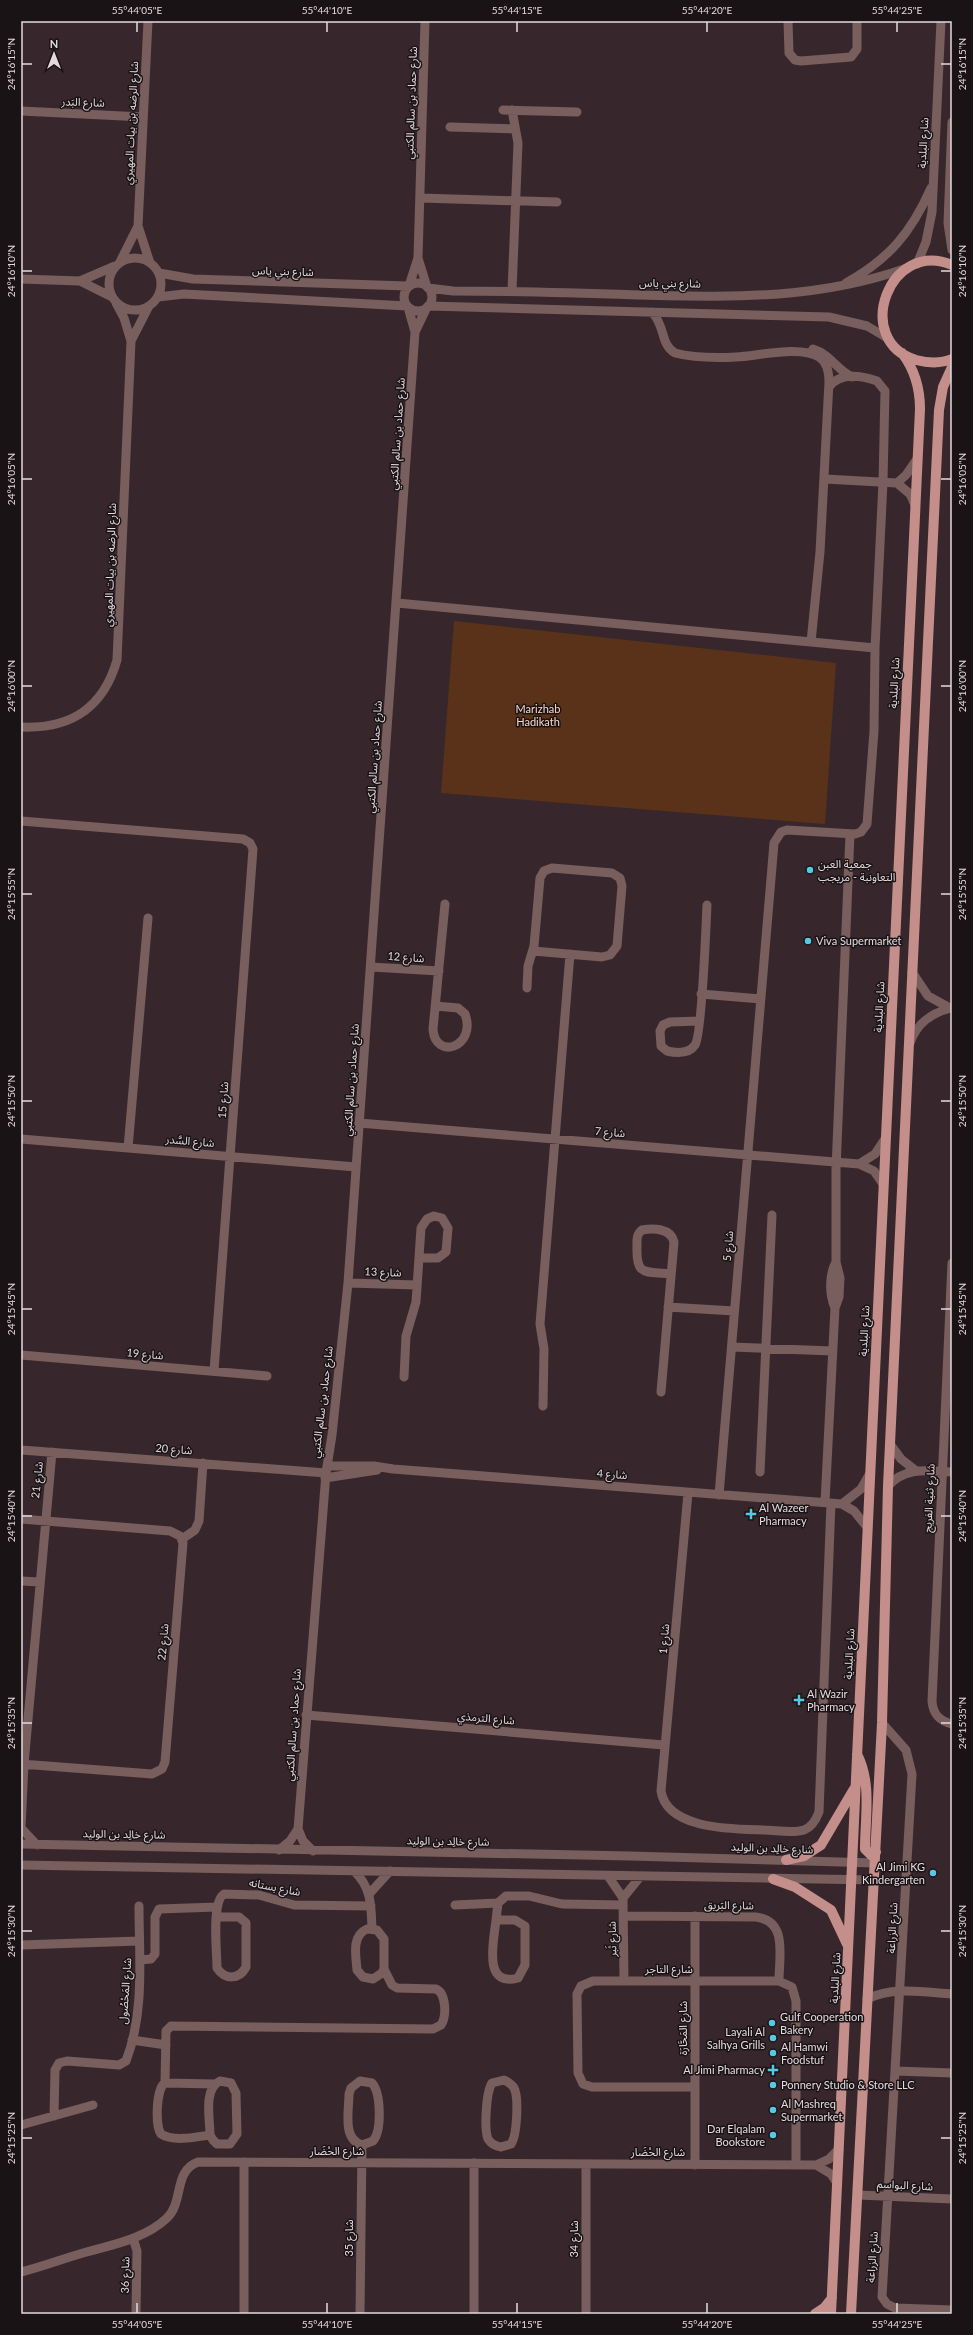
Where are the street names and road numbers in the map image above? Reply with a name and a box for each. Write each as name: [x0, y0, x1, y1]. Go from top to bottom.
street label: شارع حماد بن سالم الكتبي: [402, 46, 423, 160]
street label: شارع الرضه بن بيات المهيري: [121, 60, 144, 185]
street label: شارع البَدر: [60, 94, 105, 111]
street label: شارع البلدية: [915, 117, 932, 169]
street label: شارع بني ياس: [252, 263, 314, 282]
street label: شارع بني ياس: [639, 275, 701, 293]
street label: شارع حماد بن سالم الكتبي: [386, 377, 410, 491]
street label: شارع الرضه بن بيات المهيري: [101, 502, 122, 627]
street label: شارع البلدية: [886, 657, 903, 709]
street label: شارع حماد بن سالم الكتبي: [363, 700, 387, 814]
street label: شارع 12: [387, 949, 425, 966]
street label: شارع البلدية: [871, 981, 888, 1033]
street label: شارع حماد بن سالم الكتبي: [340, 1023, 364, 1137]
street label: شارع 15: [215, 1081, 232, 1119]
street label: شارع 7: [594, 1124, 626, 1141]
street label: شارع السَّدر: [164, 1132, 215, 1151]
street label: شارع 5: [720, 1230, 737, 1262]
street label: شارع 13: [364, 1264, 402, 1281]
street label: شارع البلدية: [856, 1305, 873, 1357]
street label: شارع 19: [126, 1345, 164, 1364]
street label: شارع حماد بن سالم الكتبي: [308, 1345, 338, 1459]
street label: شارع 20: [155, 1441, 193, 1458]
street label: شارع 21: [28, 1460, 47, 1499]
street label: شارع ثنية الفريج: [920, 1463, 939, 1533]
street label: شارع 4: [596, 1466, 628, 1483]
street label: شارع 22: [154, 1623, 173, 1661]
street label: شارع 1: [656, 1623, 673, 1655]
street label: شارع البلدية: [841, 1628, 858, 1680]
street label: شارع حماد بن سالم الكتبي: [282, 1668, 306, 1782]
street label: شارع الترمذي: [456, 1709, 516, 1730]
street label: شارع خالِد بن الوليد: [82, 1826, 166, 1843]
street label: شارع خالِد بن الوليد: [406, 1833, 490, 1850]
street label: شارع خالِد بن الوليد: [730, 1840, 814, 1857]
street label: شارع بستانه: [248, 1875, 302, 1900]
street label: شارع البَريق: [704, 1898, 754, 1913]
street label: شارع الزراعة: [884, 1902, 901, 1954]
street label: شارع ثَبر: [605, 1921, 620, 1958]
street label: شارع البلدية: [827, 1952, 844, 2004]
street label: شارع المَحْصُول: [116, 1957, 135, 2025]
street label: شارع التاجر: [644, 1962, 693, 1977]
street label: شارع المَحَّارَة: [676, 2000, 691, 2055]
street label: شارع الحْضَار: [309, 2144, 365, 2159]
street label: شارع الحْضَار: [630, 2145, 686, 2160]
street label: شارع البواسم: [877, 2177, 934, 2195]
street label: شارع 35: [342, 2219, 357, 2257]
street label: شارع 34: [567, 2220, 582, 2258]
street label: شارع الزراعة: [863, 2231, 882, 2283]
street label: شارع 36: [118, 2256, 133, 2294]

